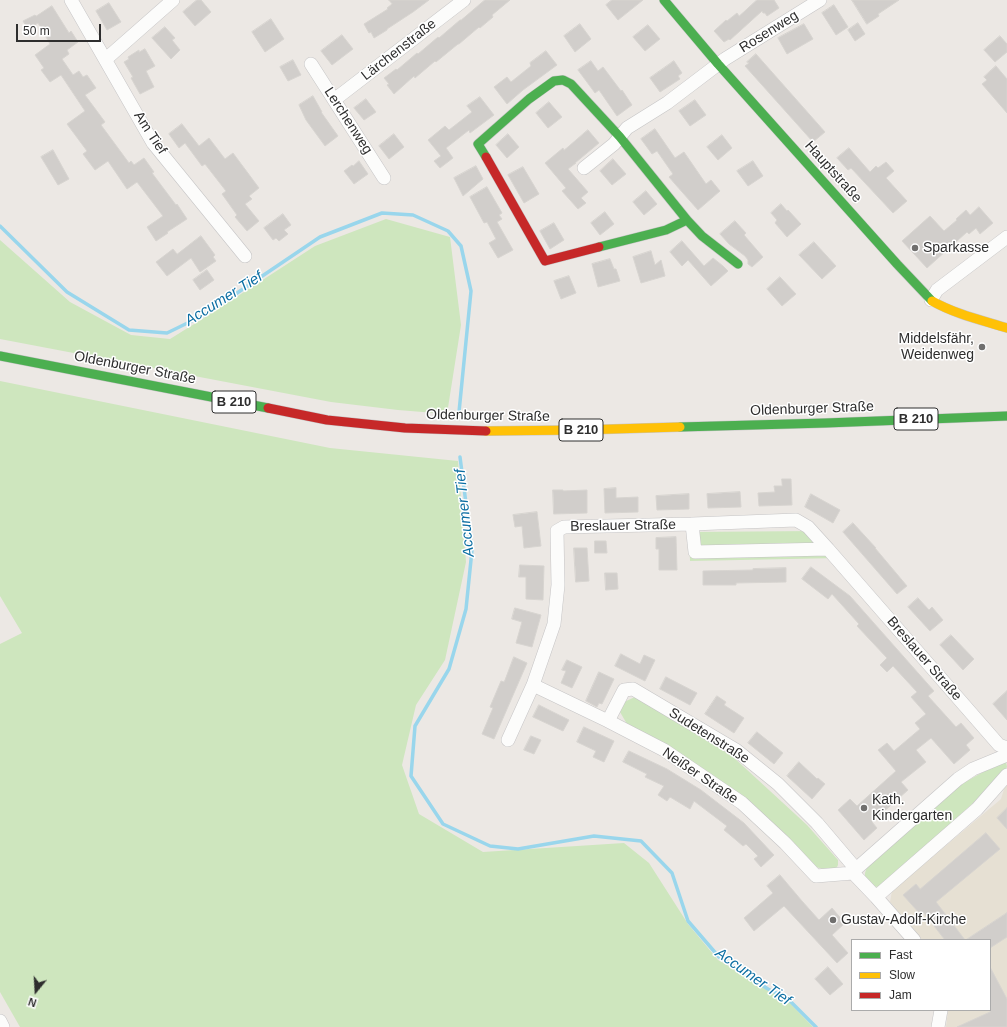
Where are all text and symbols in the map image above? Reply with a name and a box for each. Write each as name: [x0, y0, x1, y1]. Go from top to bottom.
street label: Rosenweg: [736, 7, 802, 57]
scale bar: [18, 16, 103, 42]
street label: Lärchenstraße: [358, 16, 440, 84]
text: 50 m: [23, 24, 50, 38]
street label: Lerchenweg: [320, 84, 376, 158]
street label: Am Tief: [130, 108, 170, 158]
street label: Hauptstraße: [801, 138, 865, 206]
place label: Sparkasse: [923, 240, 989, 256]
marker: Sparkasse: [910, 243, 920, 253]
water label: Accumer Tief: [182, 268, 266, 330]
place label: Middelsfähr, Weidenweg: [899, 331, 974, 364]
marker: Middelsfähr, Weidenweg: [977, 342, 987, 352]
street label: Oldenburger Straße: [73, 348, 197, 388]
road number: B 210: [212, 391, 256, 413]
street label: Oldenburger Straße: [750, 398, 874, 420]
street label: Oldenburger Straße: [426, 407, 550, 425]
road number: B 210: [894, 408, 938, 430]
road number: B 210: [559, 419, 603, 441]
water label: Accumer Tief: [451, 468, 479, 558]
street label: Breslauer Straße: [570, 517, 676, 535]
street label: Breslauer Straße: [883, 614, 965, 704]
street label: Sudetenstraße: [666, 705, 752, 767]
street label: Neißer Straße: [659, 744, 741, 808]
place label: Kath. Kindergarten: [872, 792, 952, 824]
marker: Kath. Kindergarten: [859, 803, 869, 813]
place label: Gustav-Adolf-Kirche: [841, 912, 966, 928]
marker: Gustav-Adolf-Kirche: [828, 915, 838, 925]
legend: [851, 939, 991, 1011]
water label: Accumer Tief: [712, 944, 794, 1010]
text: Fast: [889, 948, 912, 962]
text: Slow: [889, 968, 915, 982]
north arrow: [16, 971, 56, 1011]
text: Jam: [889, 988, 912, 1002]
text: N: [27, 995, 38, 1009]

